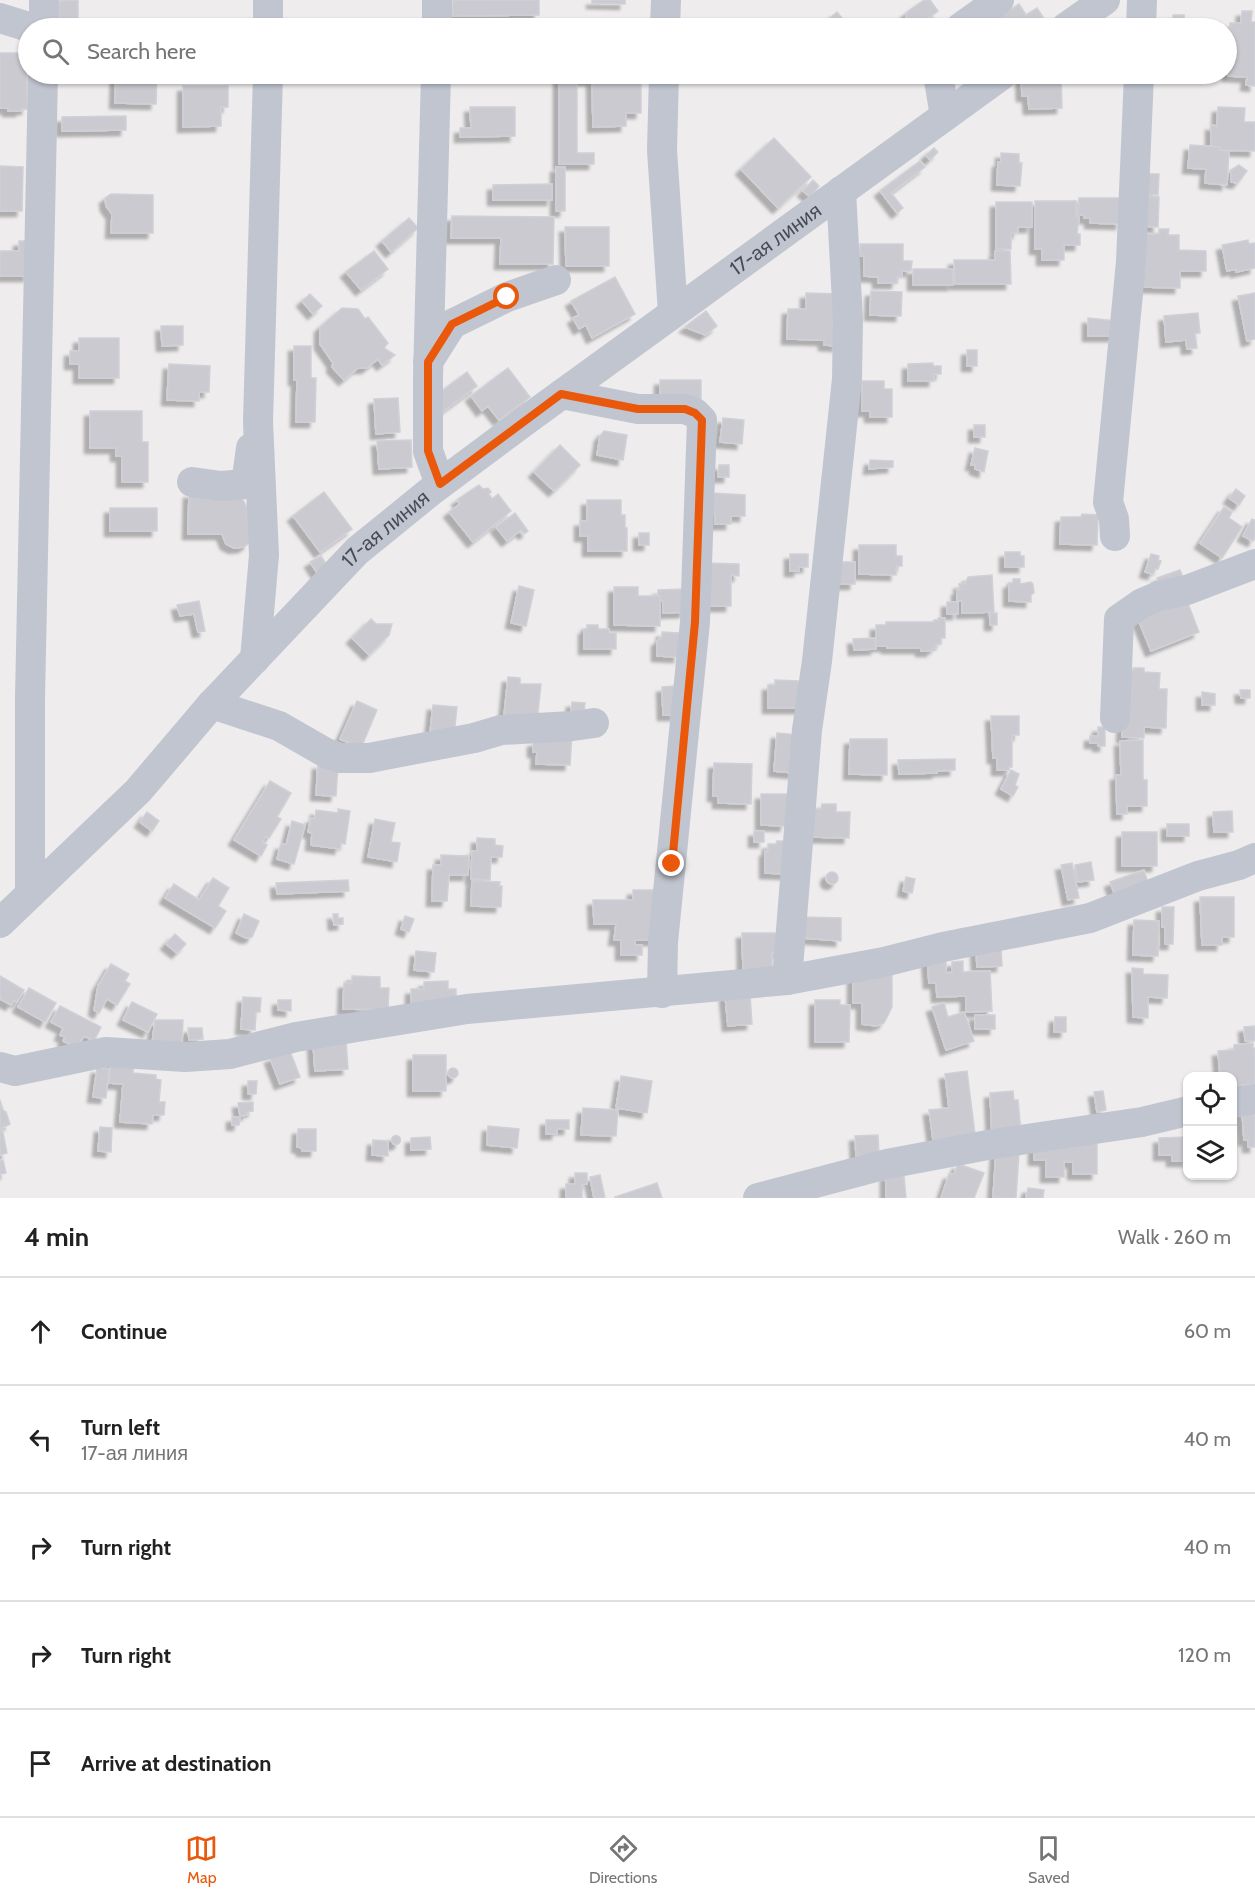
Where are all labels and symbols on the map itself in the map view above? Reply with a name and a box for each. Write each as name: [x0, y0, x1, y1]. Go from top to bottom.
street label: 17-ая линия: [725, 198, 826, 280]
route start: [493, 283, 519, 309]
street label: 17-ая линия: [336, 485, 434, 572]
route end: [658, 850, 684, 876]

